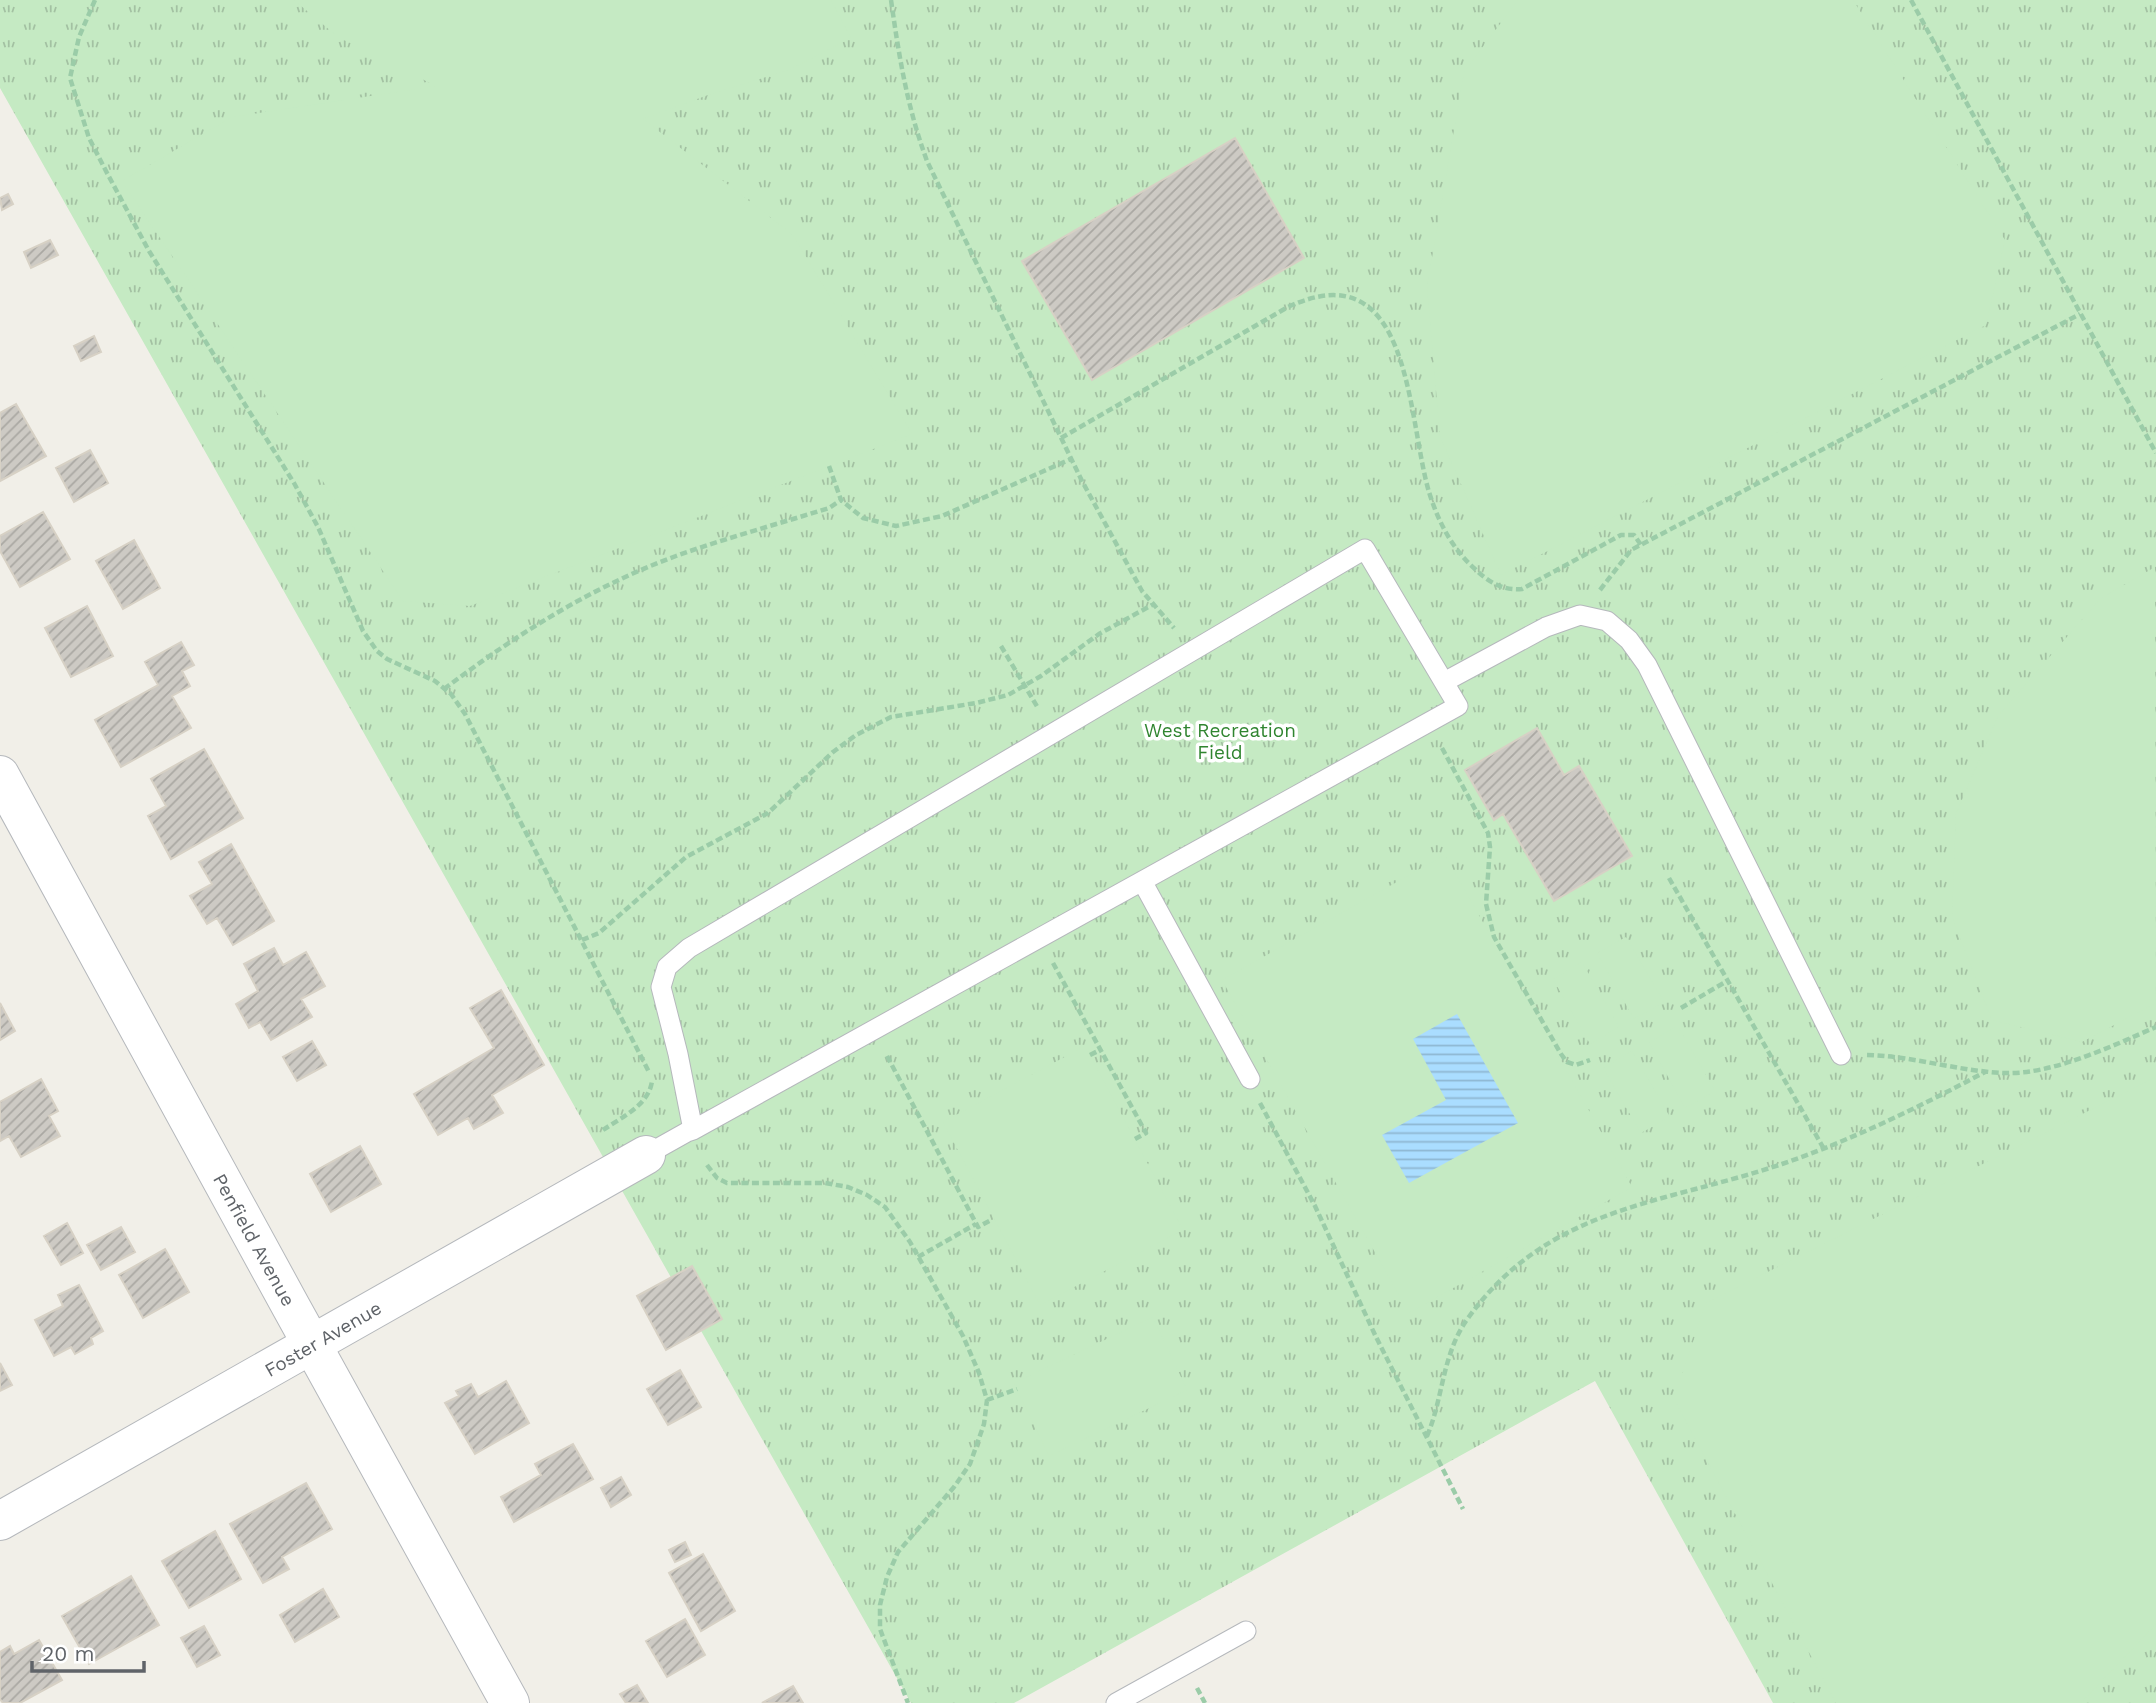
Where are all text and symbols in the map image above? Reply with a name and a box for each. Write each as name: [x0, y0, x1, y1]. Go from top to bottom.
park label: West Recreation Field: [1144, 719, 1296, 764]
street label: Penfield Avenue: [208, 1170, 300, 1310]
street label: Foster Avenue: [260, 1296, 386, 1382]
scale bar: [32, 1630, 144, 1674]
text: 20 m: [42, 1641, 94, 1666]

